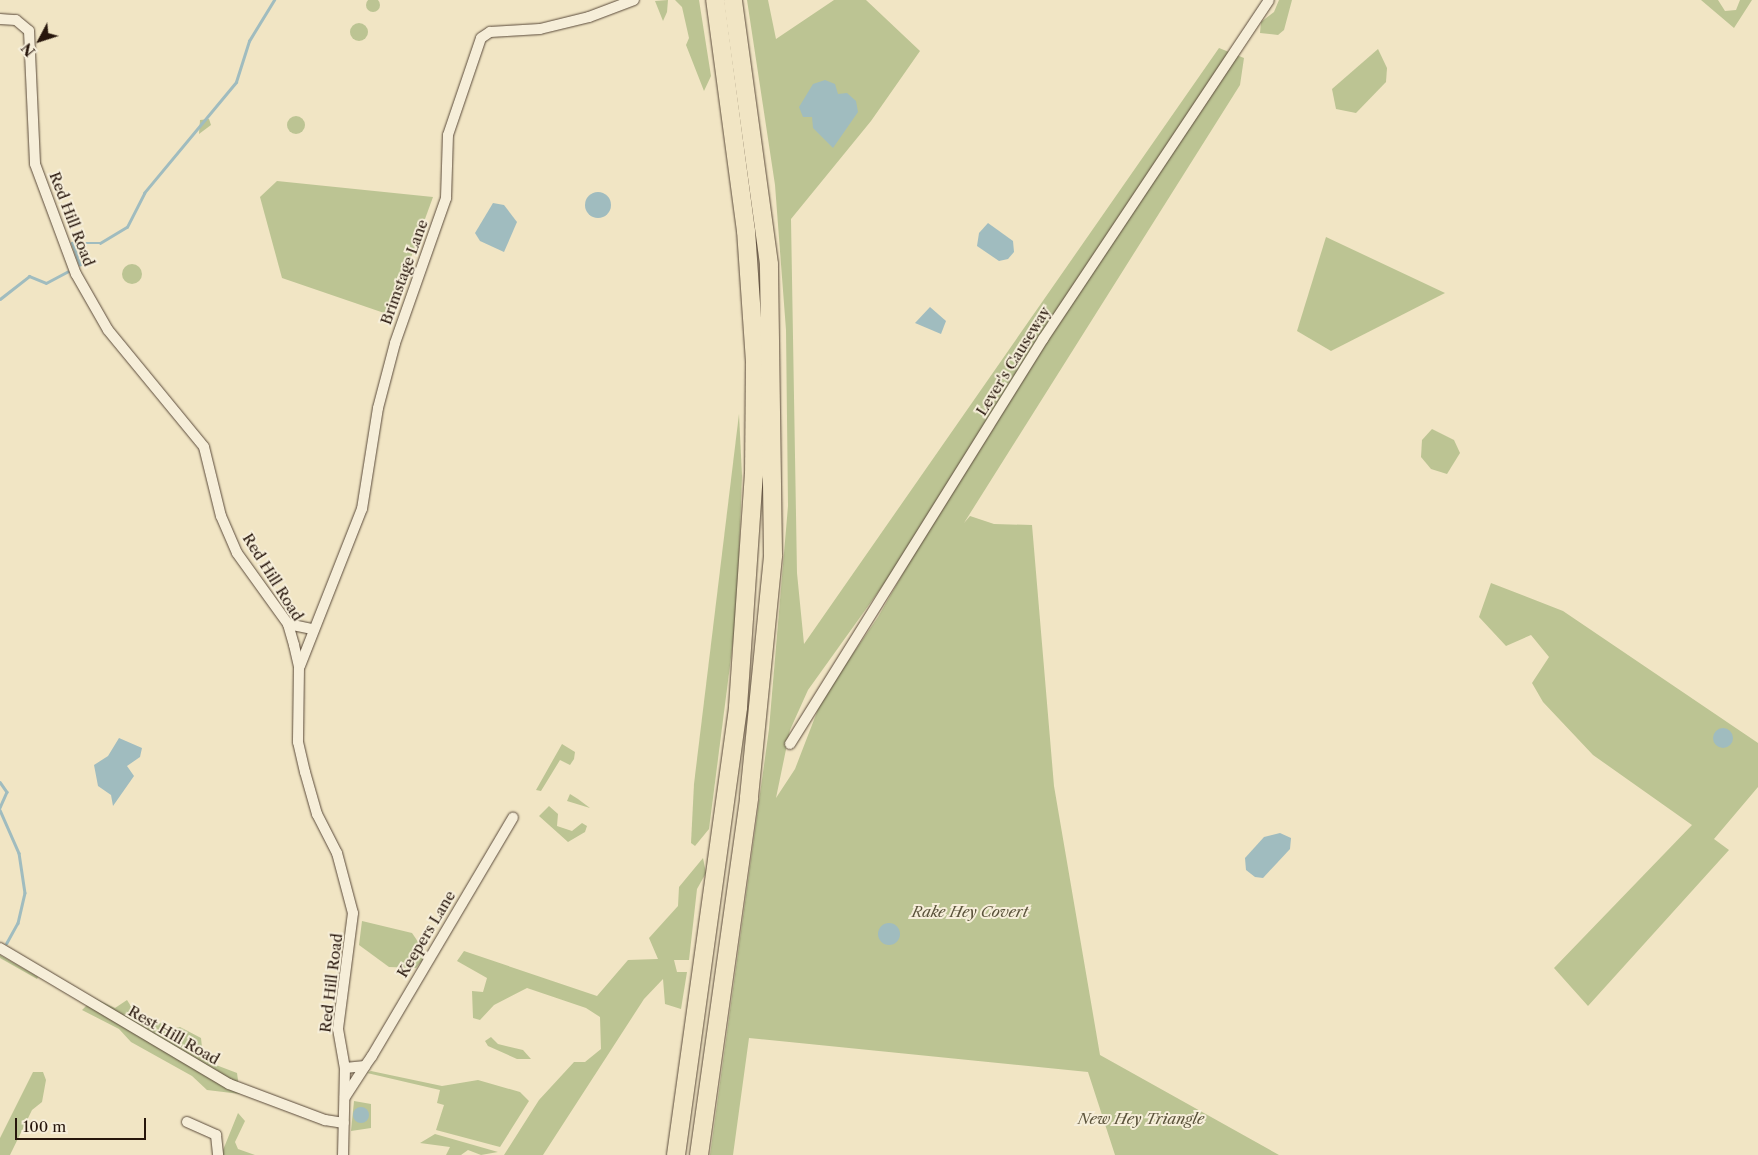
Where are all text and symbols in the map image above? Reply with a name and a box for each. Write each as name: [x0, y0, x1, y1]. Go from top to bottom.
north arrow: [15, 15, 65, 65]
text: N: [18, 39, 39, 60]
street label: Red Hill Road: [46, 169, 98, 269]
street label: Brimstage Lane: [377, 217, 431, 327]
street label: Lever's Causeway: [972, 303, 1054, 419]
street label: Red Hill Road: [239, 530, 307, 624]
street label: Keepers Lane: [393, 887, 459, 981]
park label: Rake Hey Covert: [912, 903, 1028, 921]
street label: Red Hill Road: [316, 932, 346, 1034]
street label: Rest Hill Road: [125, 1002, 223, 1068]
scale bar: [18, 1108, 149, 1140]
park label: New Hey Triangle: [1078, 1110, 1204, 1128]
text: 100 m: [23, 1117, 66, 1136]

